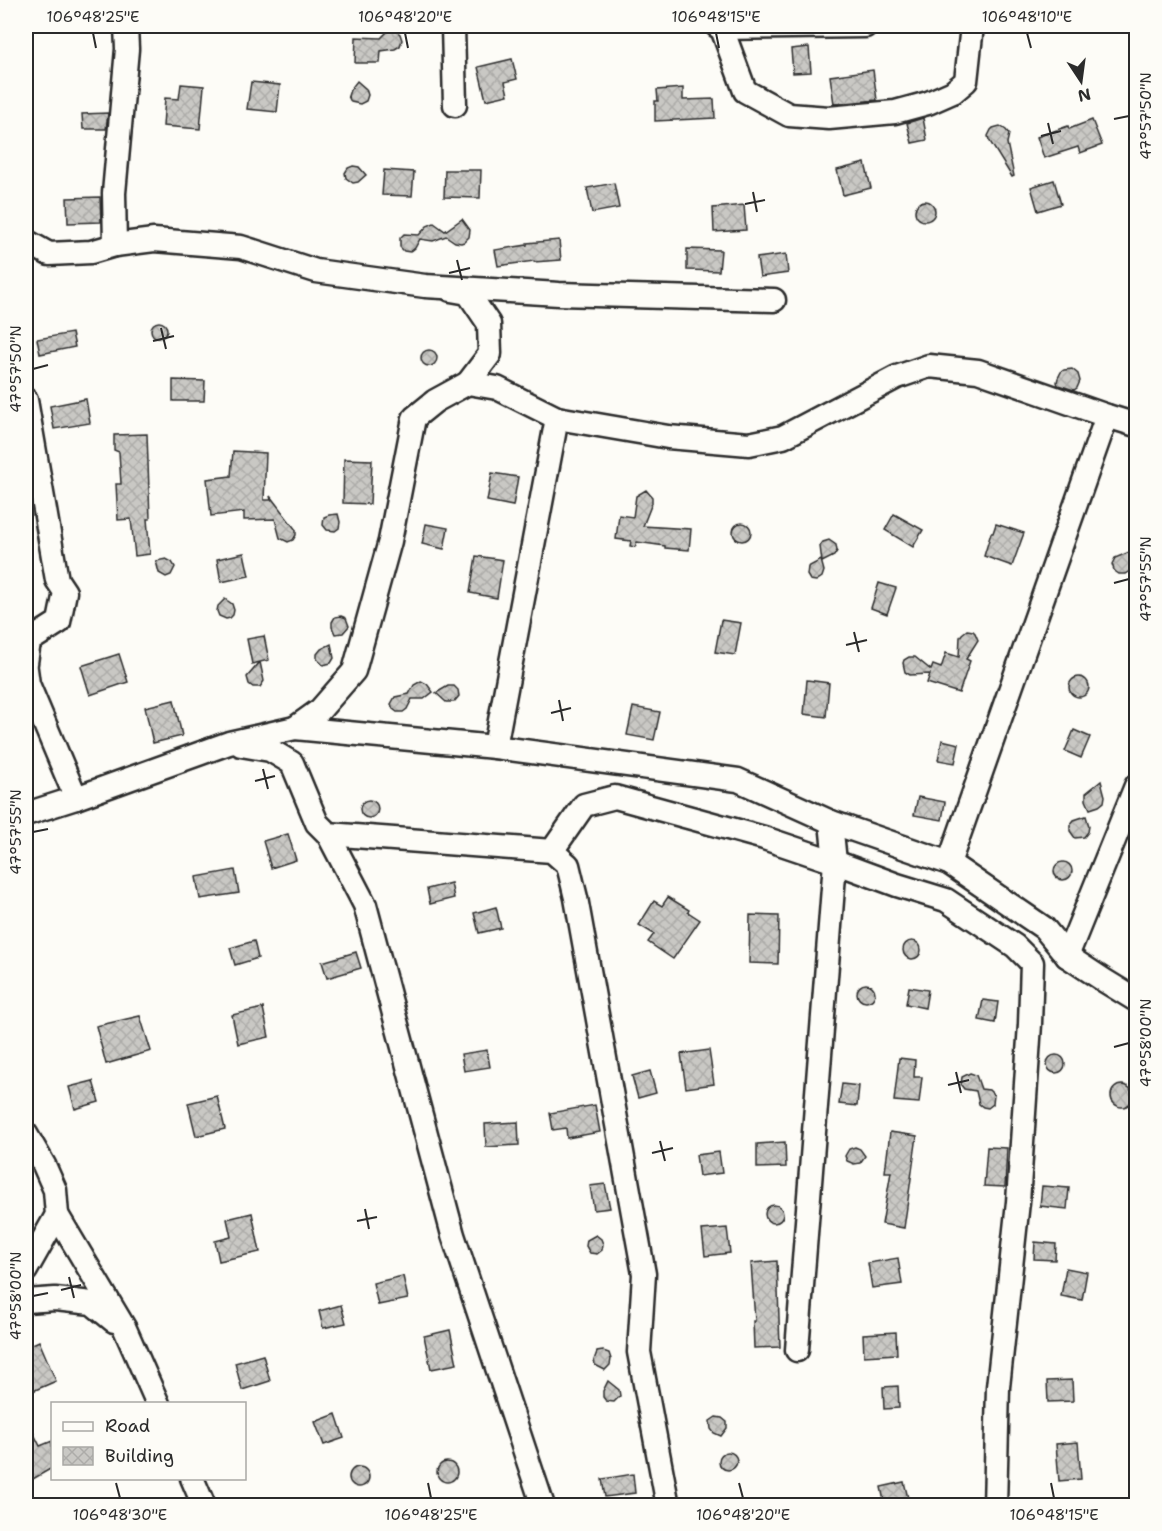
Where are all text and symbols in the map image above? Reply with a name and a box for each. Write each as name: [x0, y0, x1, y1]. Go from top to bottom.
text: 106°48'25"E: [47, 7, 139, 27]
text: 106°48'20"E: [358, 7, 452, 27]
text: 106°48'15"E: [671, 7, 761, 27]
text: 106°48'10"E: [982, 7, 1072, 27]
north arrow: [1051, 51, 1111, 111]
text: 47°57'50"N: [1136, 72, 1156, 160]
text: N: [1076, 83, 1093, 107]
text: 47°57'50"N: [6, 325, 26, 413]
text: 47°57'55"N: [1136, 536, 1156, 622]
text: 47°57'55"N: [6, 789, 26, 875]
text: 47°58'00"N: [1136, 999, 1156, 1087]
text: 47°58'00"N: [6, 1252, 26, 1340]
legend: [51, 1402, 246, 1480]
text: Road: [105, 1414, 150, 1438]
text: Building: [105, 1444, 174, 1468]
text: 106°48'30"E: [73, 1505, 167, 1525]
text: 106°48'25"E: [385, 1505, 477, 1525]
text: 106°48'20"E: [696, 1505, 790, 1525]
text: 106°48'15"E: [1009, 1505, 1099, 1525]

